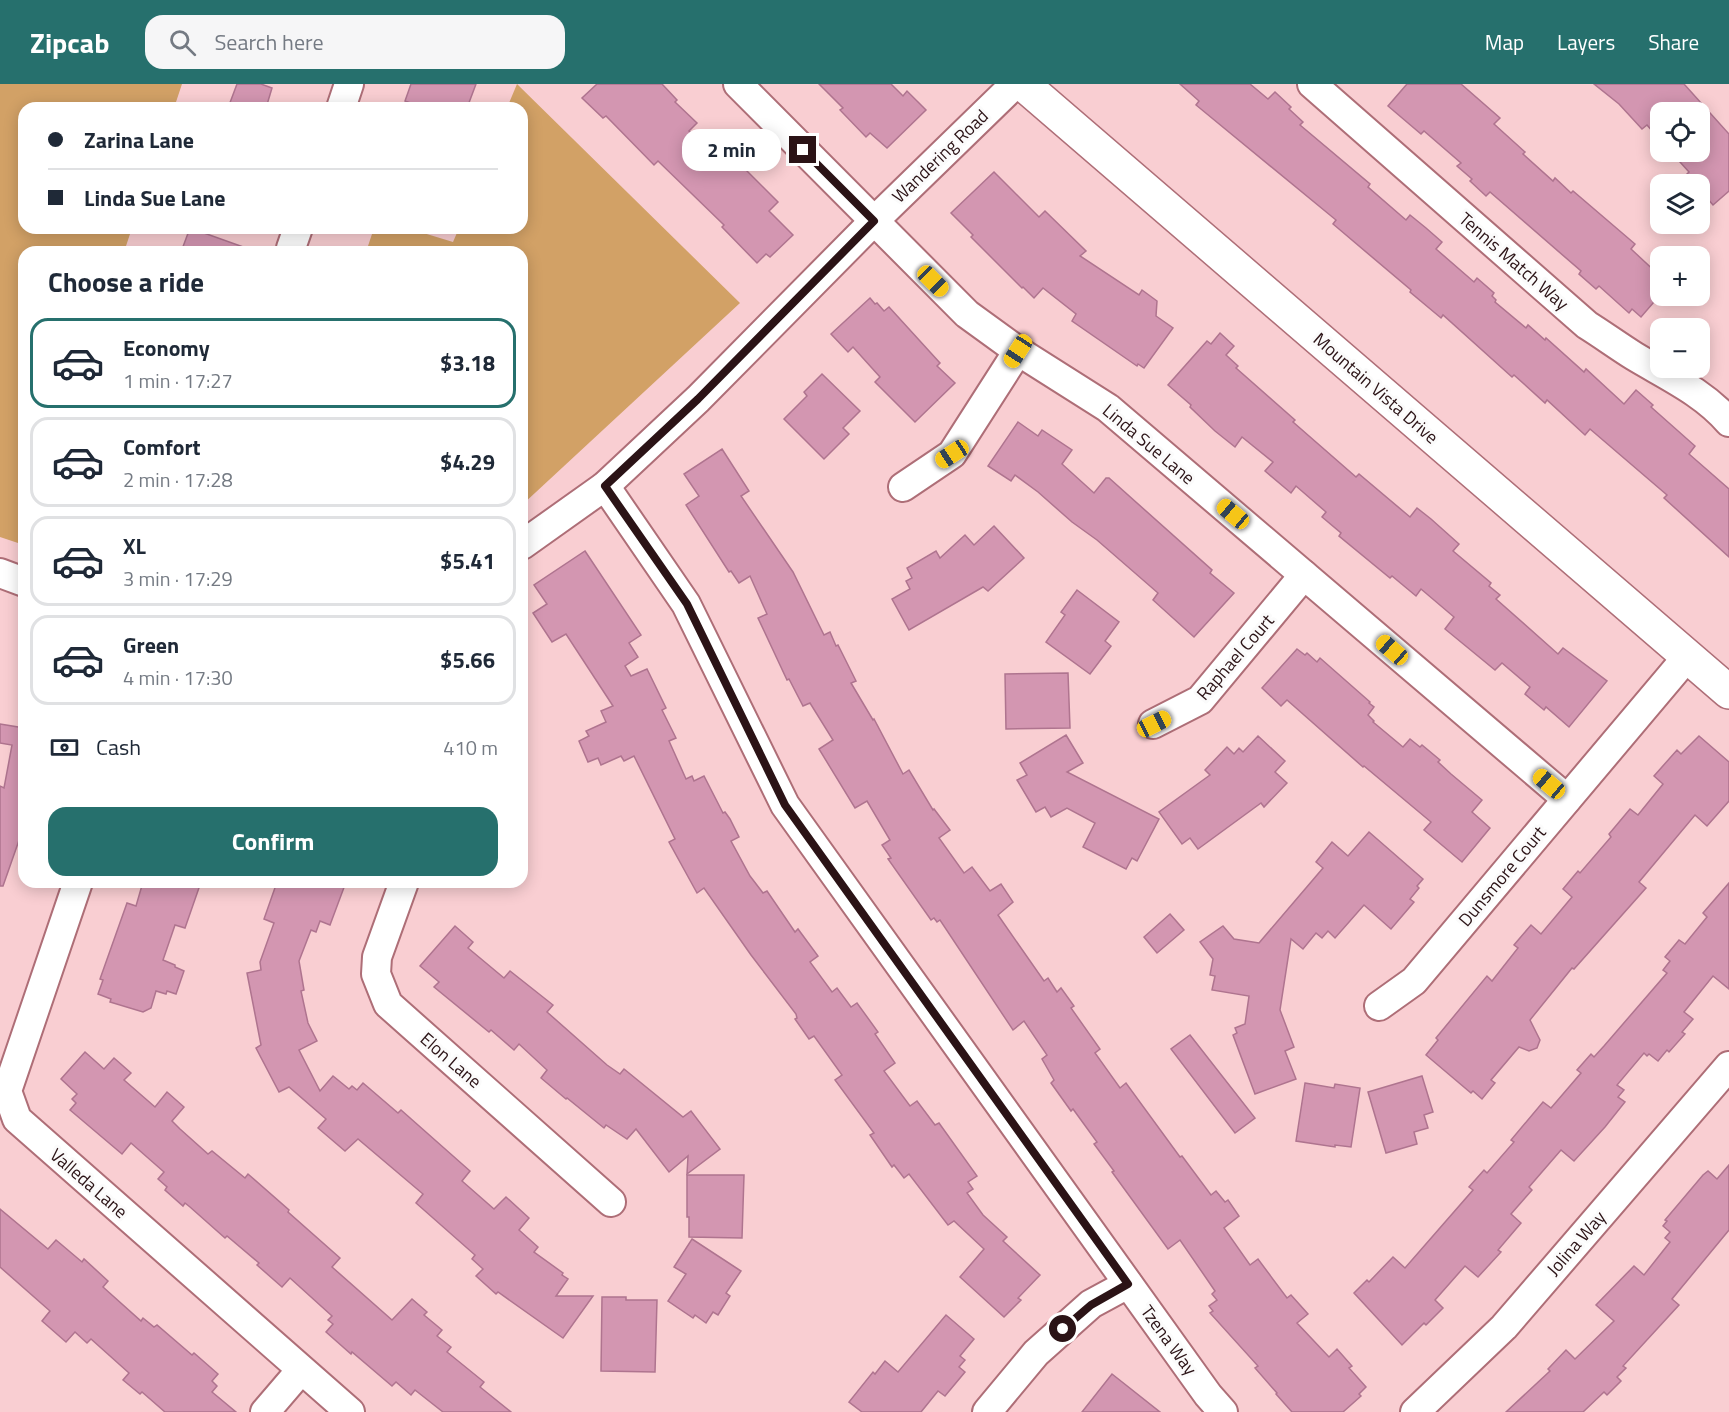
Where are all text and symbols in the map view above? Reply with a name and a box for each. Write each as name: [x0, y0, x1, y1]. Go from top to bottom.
search box: [145, 15, 565, 69]
text: Zipcab: [30, 21, 109, 64]
text: Search here: [214, 25, 324, 59]
icon: search: [166, 26, 199, 59]
text: Map: [1485, 26, 1524, 58]
text: Layers: [1557, 26, 1615, 58]
text: Share: [1648, 26, 1699, 58]
map controls: [1650, 102, 1710, 378]
button: locate: [1650, 102, 1710, 162]
street label: Wandering Road: [886, 103, 994, 209]
text: Zarina Lane: [84, 123, 194, 157]
callout: 2 min: [683, 129, 782, 171]
text: 2 min: [707, 134, 756, 165]
route end: [789, 136, 816, 163]
button: layers: [1650, 174, 1710, 234]
text: Linda Sue Lane: [84, 181, 226, 215]
street label: Tennis Match Way: [1453, 206, 1575, 317]
button: +: [1650, 246, 1710, 306]
text: Choose a ride: [48, 261, 204, 302]
car: [914, 262, 952, 300]
button: −: [1650, 318, 1710, 378]
street label: Mountain Vista Drive: [1307, 326, 1445, 450]
text: Economy: [123, 331, 210, 365]
car: [1001, 331, 1035, 371]
icon: car: [51, 336, 105, 390]
text: $3.18: [440, 346, 495, 380]
text: 1 min · 17:27: [123, 365, 233, 396]
street label: Linda Sue Lane: [1097, 397, 1201, 491]
text: Comfort: [123, 430, 201, 464]
icon: car: [51, 435, 105, 489]
car: [932, 437, 972, 471]
text: $4.29: [440, 445, 495, 479]
text: 2 min · 17:28: [123, 464, 233, 495]
car: [1213, 496, 1253, 532]
text: XL: [123, 529, 146, 563]
icon: car: [51, 534, 105, 588]
text: $5.41: [440, 544, 495, 578]
text: 3 min · 17:29: [123, 563, 233, 594]
street label: Raphael Court: [1190, 607, 1281, 706]
text: Green: [123, 628, 179, 662]
car: [1373, 631, 1411, 669]
icon: car: [51, 633, 105, 687]
text: $5.66: [440, 643, 495, 677]
text: 4 min · 17:30: [123, 662, 233, 693]
car: [1134, 708, 1174, 740]
text: Cash: [96, 730, 141, 764]
icon: cash: [48, 731, 81, 764]
text: 410 m: [443, 732, 498, 763]
car: [1529, 766, 1569, 802]
button: Confirm: [48, 807, 498, 876]
street label: Dunsmore Court: [1452, 819, 1553, 932]
street label: Elon Lane: [414, 1026, 488, 1094]
street label: Valleda Lane: [44, 1142, 134, 1224]
street label: Jolina Way: [1540, 1204, 1612, 1282]
street label: Tzena Way: [1134, 1299, 1204, 1381]
route start: [1049, 1315, 1076, 1342]

